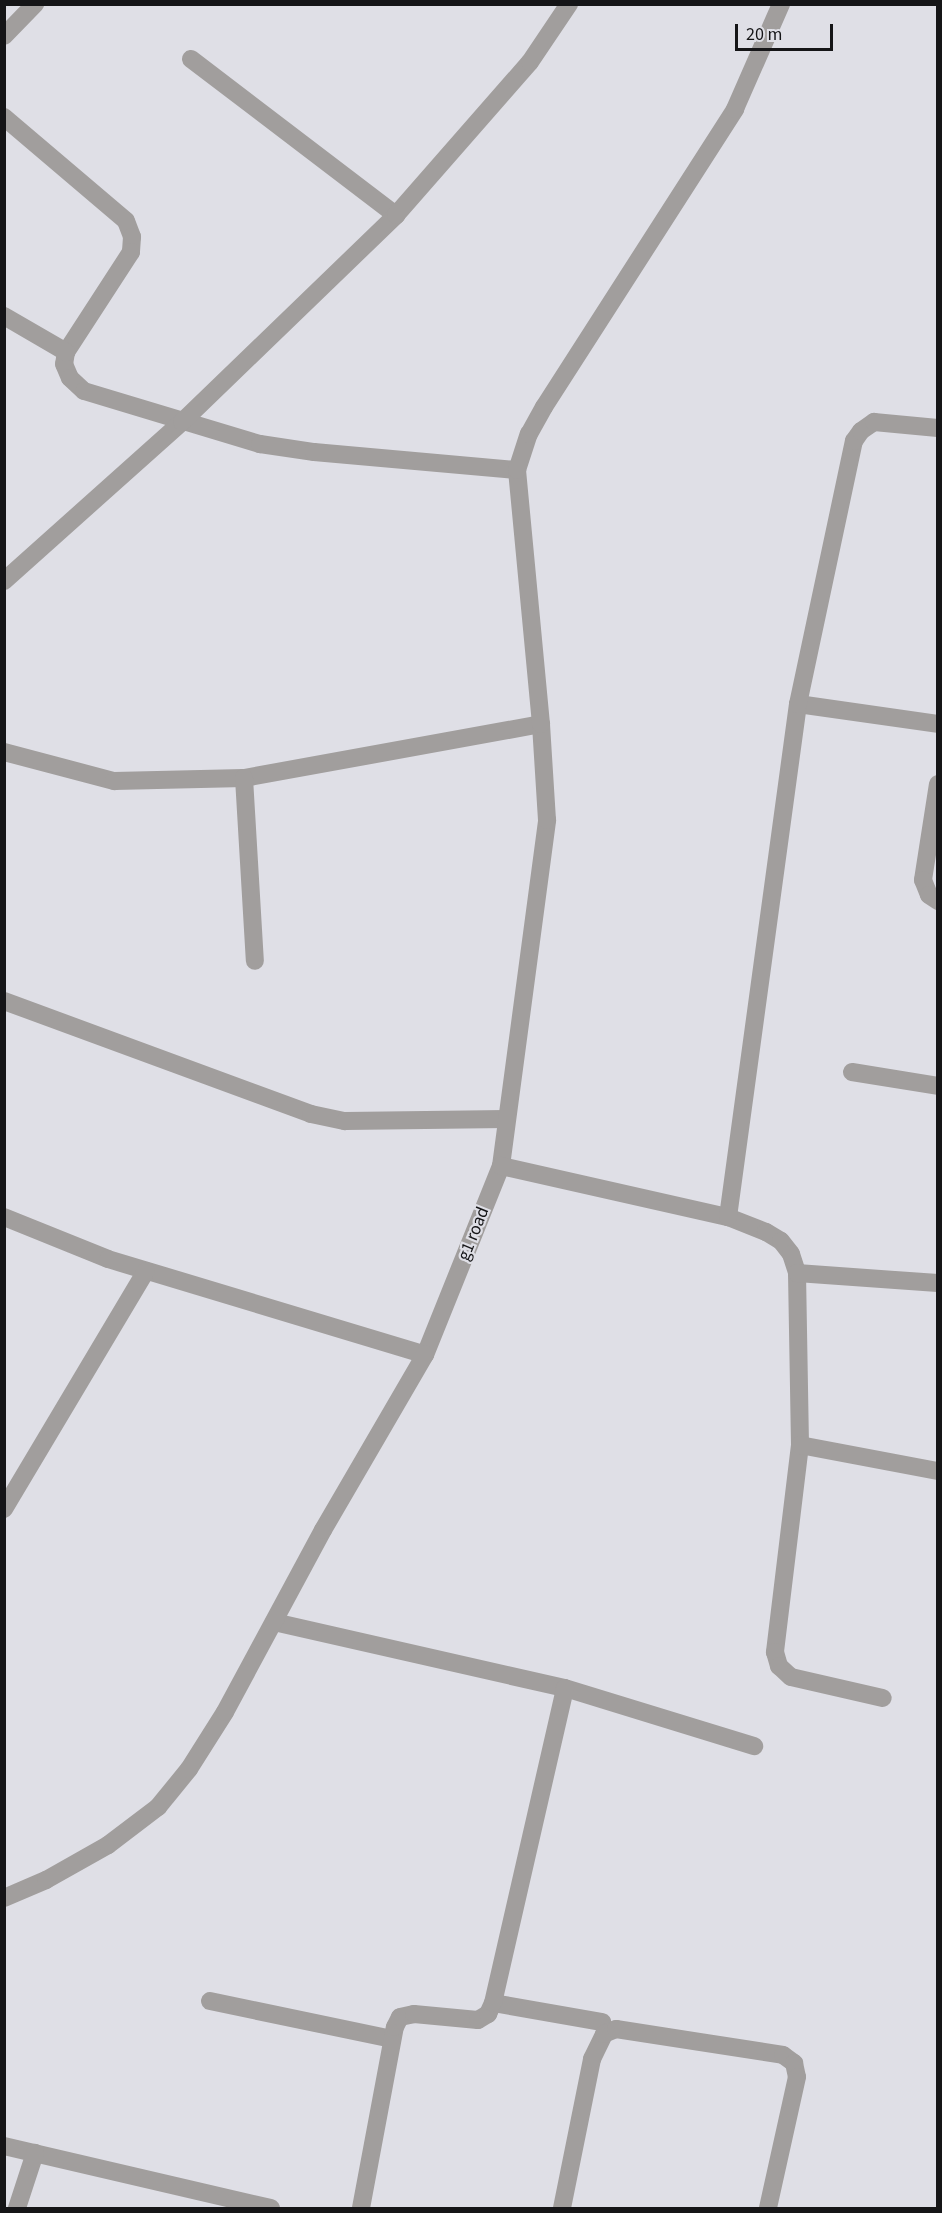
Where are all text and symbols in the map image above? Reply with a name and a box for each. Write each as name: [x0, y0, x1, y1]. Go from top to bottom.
scale bar: [738, 12, 836, 50]
text: 20 m: [746, 22, 782, 47]
street label: g1 road: [453, 1204, 495, 1264]

